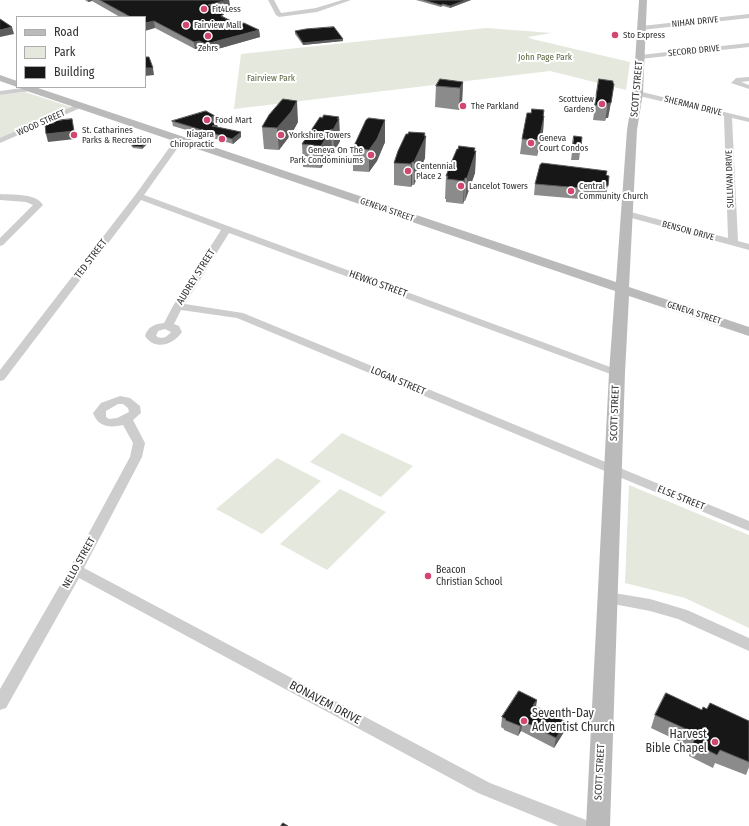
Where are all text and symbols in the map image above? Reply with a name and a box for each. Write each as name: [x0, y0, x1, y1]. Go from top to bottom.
marker: Fit4Less: [199, 4, 209, 14]
place label: Fit4Less: [212, 4, 241, 14]
street label: NIHAN DRIVE: [671, 14, 719, 30]
legend: [16, 16, 146, 88]
marker: Fairview Mall: [181, 20, 191, 30]
place label: Fairview Mall: [194, 20, 241, 30]
text: Road: [54, 25, 79, 39]
marker: Sto Express: [610, 30, 620, 40]
place label: Sto Express: [623, 30, 665, 40]
marker: Zehrs: [203, 31, 213, 41]
place label: Zehrs: [198, 43, 218, 53]
street label: SECORD DRIVE: [667, 43, 721, 59]
text: Park: [54, 45, 75, 59]
park label: John Page Park: [518, 52, 572, 62]
street label: SCOTT STREET: [629, 60, 645, 118]
text: Building: [54, 65, 94, 79]
park label: Fairview Park: [247, 73, 295, 83]
place label: Scottview Gardens: [559, 94, 594, 115]
street label: SHERMAN DRIVE: [663, 94, 723, 118]
marker: Scottview Gardens: [597, 99, 607, 109]
marker: The Parkland: [458, 101, 468, 111]
place label: The Parkland: [471, 101, 519, 111]
street label: WOOD STREET: [15, 108, 67, 138]
marker: Food Mart: [202, 115, 212, 125]
place label: Food Mart: [215, 115, 252, 125]
place label: St. Catharines Parks & Recreation: [82, 125, 151, 146]
place label: Niagara Chiropractic: [170, 129, 214, 150]
marker: St. Catharines Parks & Recreation: [69, 130, 79, 140]
marker: Yorkshire Towers: [276, 130, 286, 140]
place label: Yorkshire Towers: [289, 130, 351, 140]
place label: Geneva Court Condos: [539, 133, 588, 154]
marker: Niagara Chiropractic: [217, 134, 227, 144]
marker: Geneva Court Condos: [526, 138, 536, 148]
place label: Geneva On The Park Condominiums: [290, 145, 363, 166]
marker: Geneva On The Park Condominiums: [366, 150, 376, 160]
street label: SULLIVAN DRIVE: [724, 150, 736, 208]
place label: Centennial Place 2: [416, 161, 455, 182]
marker: Centennial Place 2: [403, 166, 413, 176]
marker: Lancelot Towers: [456, 181, 466, 191]
place label: Lancelot Towers: [469, 181, 528, 191]
place label: Central Community Church: [579, 181, 648, 202]
marker: Central Community Church: [566, 186, 576, 196]
street label: GENEVA STREET: [359, 196, 415, 224]
street label: BENSON DRIVE: [661, 219, 715, 243]
street label: TED STREET: [72, 237, 110, 281]
street label: AUDREY STREET: [174, 247, 218, 307]
street label: HEWKO STREET: [347, 268, 409, 300]
street label: GENEVA STREET: [666, 299, 722, 327]
street label: LOGAN STREET: [369, 364, 427, 398]
street label: SCOTT STREET: [608, 385, 622, 441]
street label: ELSE STREET: [656, 483, 706, 513]
street label: NELLO STREET: [60, 535, 98, 591]
place label: Beacon Christian School: [436, 564, 503, 588]
marker: Beacon Christian School: [423, 571, 433, 581]
street label: BONAVEM DRIVE: [287, 678, 363, 728]
place label: Seventh-Day Adventist Church: [532, 707, 615, 735]
marker: Seventh-Day Adventist Church: [519, 716, 529, 726]
place label: Harvest Bible Chapel: [646, 728, 707, 756]
marker: Harvest Bible Chapel: [710, 737, 720, 747]
street label: SCOTT STREET: [593, 744, 607, 800]

